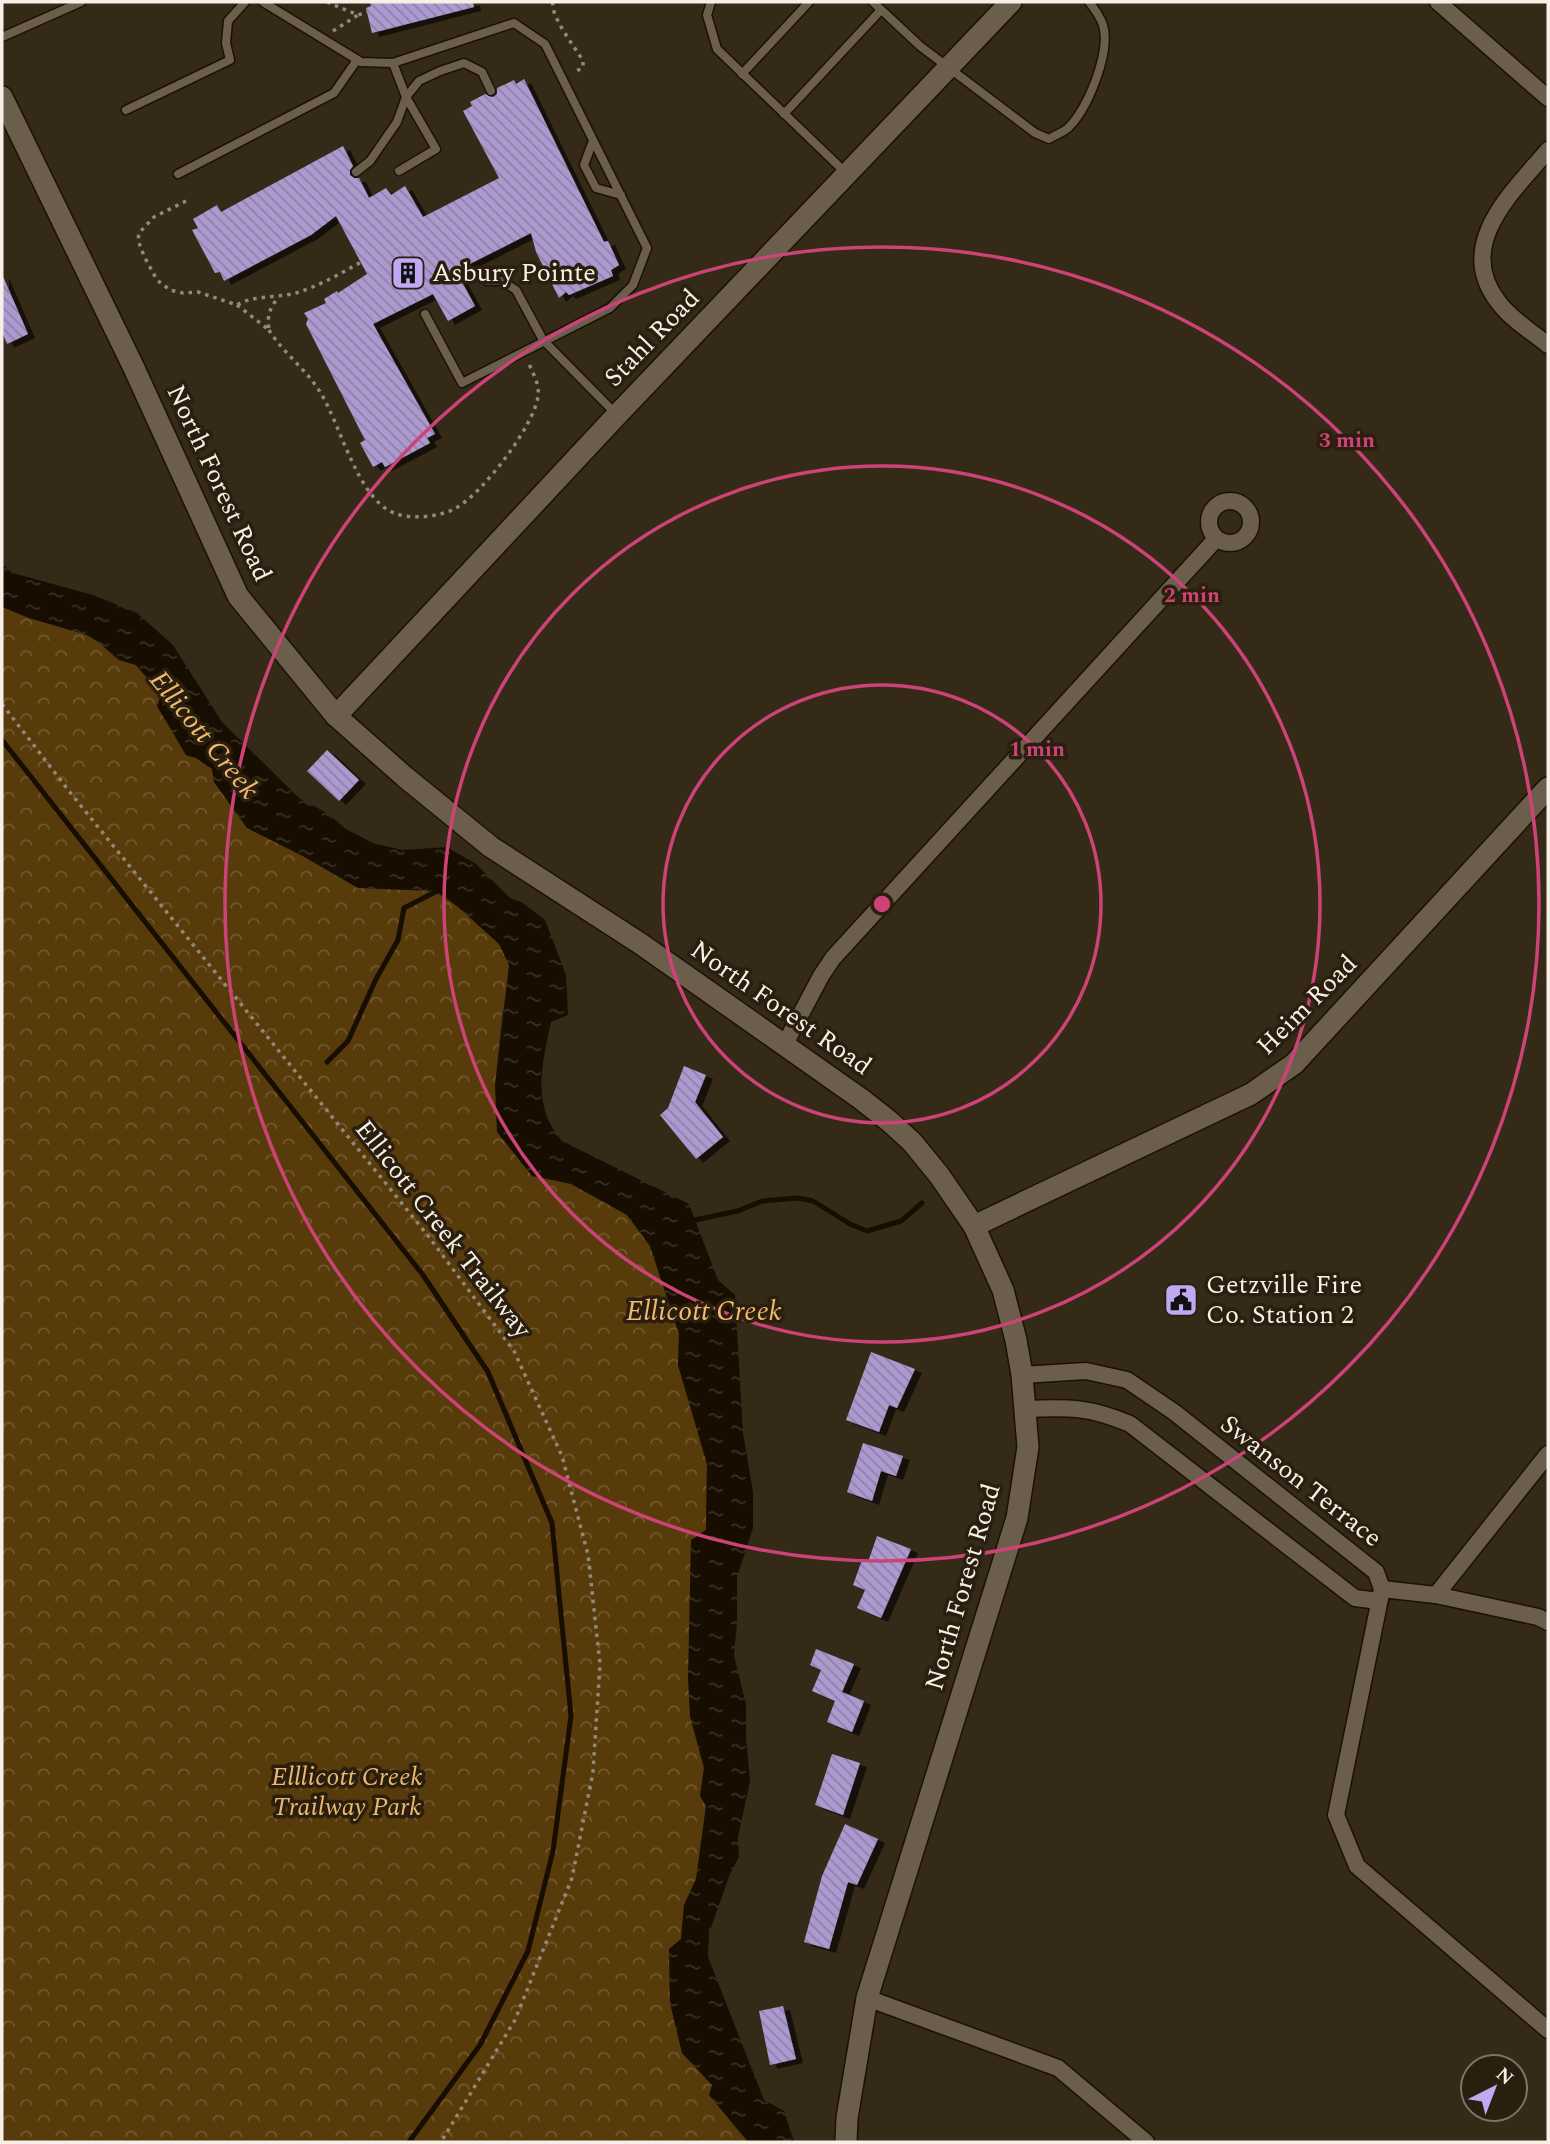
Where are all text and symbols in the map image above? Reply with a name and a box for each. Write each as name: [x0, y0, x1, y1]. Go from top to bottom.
place label: Asbury Pointe: [432, 253, 596, 293]
building icon: Asbury Pointe: [389, 254, 427, 292]
street label: Stahl Road: [595, 280, 709, 396]
street label: North Forest Road: [156, 378, 282, 588]
text: 3 min: [1319, 425, 1375, 457]
text: 2 min: [1164, 580, 1220, 612]
water label: Ellicott Creek: [138, 661, 270, 809]
text: 1 min: [1009, 734, 1065, 766]
centre of rings: [870, 892, 894, 916]
street label: North Forest Road: [682, 930, 880, 1086]
street label: Heim Road: [1247, 945, 1367, 1065]
street label: Ellicott Creek Trailway: [345, 1111, 542, 1348]
place label: Getzville Fire Co. Station 2: [1206, 1265, 1362, 1335]
public building icon: Getzville Fire Co. Station 2: [1162, 1281, 1200, 1319]
water label: Ellicott Creek: [626, 1290, 782, 1333]
street label: Swanson Terrace: [1211, 1405, 1391, 1557]
street label: North Forest Road: [914, 1479, 1012, 1695]
park label: Elllicott Creek Trailway Park: [271, 1757, 423, 1827]
north arrow: [1459, 2053, 1529, 2123]
text: N: [1489, 2061, 1520, 2092]

